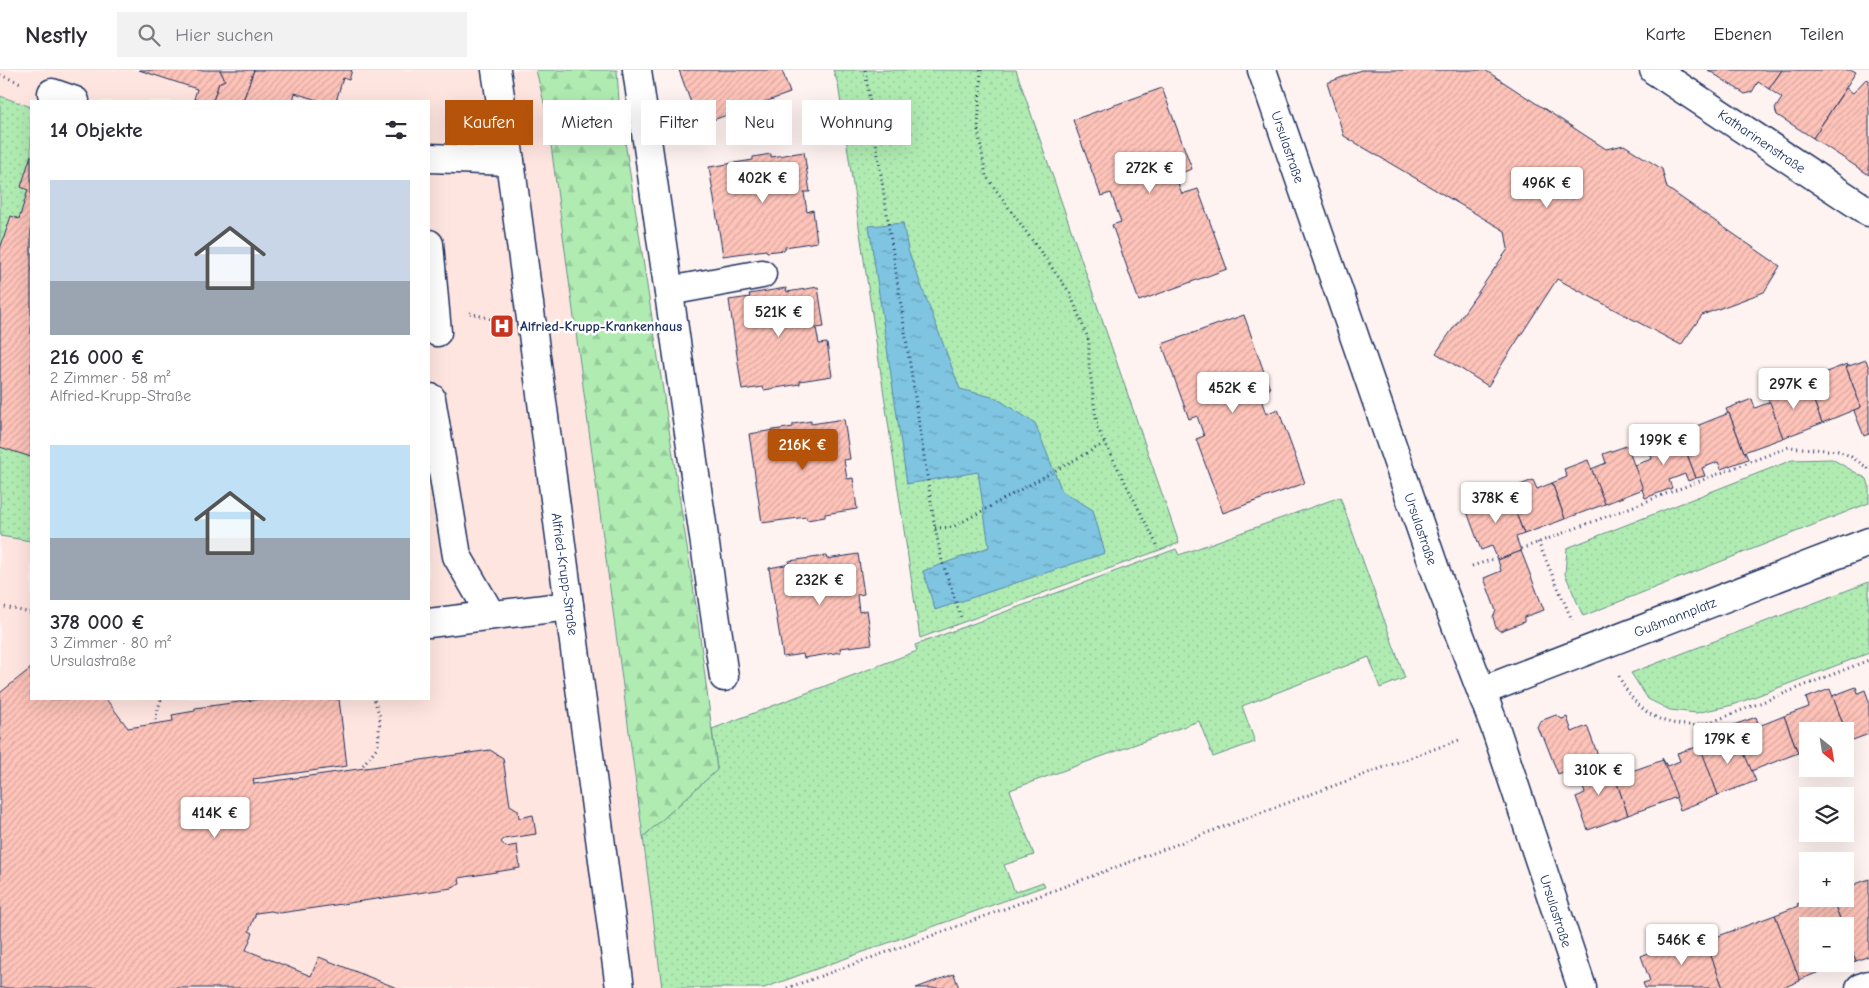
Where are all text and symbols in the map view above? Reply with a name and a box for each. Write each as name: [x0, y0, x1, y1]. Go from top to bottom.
search box: [117, 12, 467, 57]
text: Nestly: [25, 21, 87, 49]
icon: search: [135, 21, 163, 49]
text: Hier suchen: [175, 24, 274, 46]
text: Karte: [1645, 24, 1686, 45]
text: Ebenen: [1714, 24, 1772, 45]
text: Teilen: [1800, 24, 1844, 45]
chip: Kaufen: [445, 100, 533, 145]
chip: Mieten: [543, 100, 631, 145]
chip: Filter: [641, 100, 716, 145]
chip: Neu: [726, 100, 792, 145]
chip: Wohnung: [802, 100, 911, 145]
street label: Katharinenstraße: [1715, 106, 1809, 177]
street label: Ursulastraße: [1267, 109, 1308, 185]
icon: filters: [382, 116, 410, 144]
text: 14 Objekte: [50, 118, 143, 142]
pin: 272K €: [1109, 152, 1191, 194]
text: 272K €: [1126, 159, 1174, 177]
pin: 402K €: [722, 162, 804, 204]
pin: 496K €: [1506, 166, 1588, 209]
text: 402K €: [738, 169, 788, 187]
text: 496K €: [1522, 174, 1572, 192]
icon: home: [185, 213, 275, 303]
pin: 521K €: [738, 296, 820, 338]
text: 521K €: [755, 303, 803, 321]
hospital icon: Alfried-Krupp-Krankenhaus: [489, 313, 515, 339]
place label: Alfried-Krupp-Krankenhaus: [520, 318, 682, 335]
text: 216 000 €: [50, 345, 145, 369]
pin: 297K €: [1753, 368, 1835, 410]
text: 2 Zimmer · 58 m²: [50, 369, 170, 387]
pin: 452K €: [1192, 372, 1274, 414]
text: 297K €: [1769, 375, 1819, 393]
text: 452K €: [1208, 379, 1258, 397]
text: Alfried-Krupp-Straße: [50, 387, 191, 405]
pin: 199K €: [1623, 424, 1705, 466]
pin: 216K €: [762, 428, 844, 471]
text: 199K €: [1640, 431, 1688, 449]
text: 216K €: [779, 436, 827, 454]
icon: home: [185, 478, 275, 568]
pin: 378K €: [1455, 482, 1537, 524]
text: 378K €: [1472, 489, 1520, 507]
street label: Ursulastraße: [1400, 491, 1441, 567]
street label: Alfried-Krupp-Straße: [547, 512, 582, 636]
pin: 232K €: [779, 564, 861, 606]
text: 232K €: [795, 571, 845, 589]
street label: Gußmannplatz: [1632, 594, 1719, 641]
text: 378 000 €: [50, 610, 145, 634]
text: 3 Zimmer · 80 m²: [50, 634, 171, 652]
text: Ursulastraße: [50, 652, 136, 670]
pin: 179K €: [1687, 722, 1769, 765]
north arrow: [1799, 722, 1854, 778]
map controls: [1799, 722, 1854, 972]
text: 179K €: [1704, 730, 1752, 748]
pin: 310K €: [1558, 754, 1640, 796]
text: 310K €: [1574, 761, 1624, 779]
button: layers: [1799, 787, 1854, 842]
pin: 414K €: [174, 796, 256, 839]
text: 414K €: [192, 804, 238, 822]
button: +: [1799, 852, 1854, 907]
street label: Ursulastraße: [1536, 873, 1575, 950]
button: −: [1799, 917, 1854, 972]
pin: 546K €: [1641, 924, 1723, 966]
text: 546K €: [1657, 931, 1707, 949]

